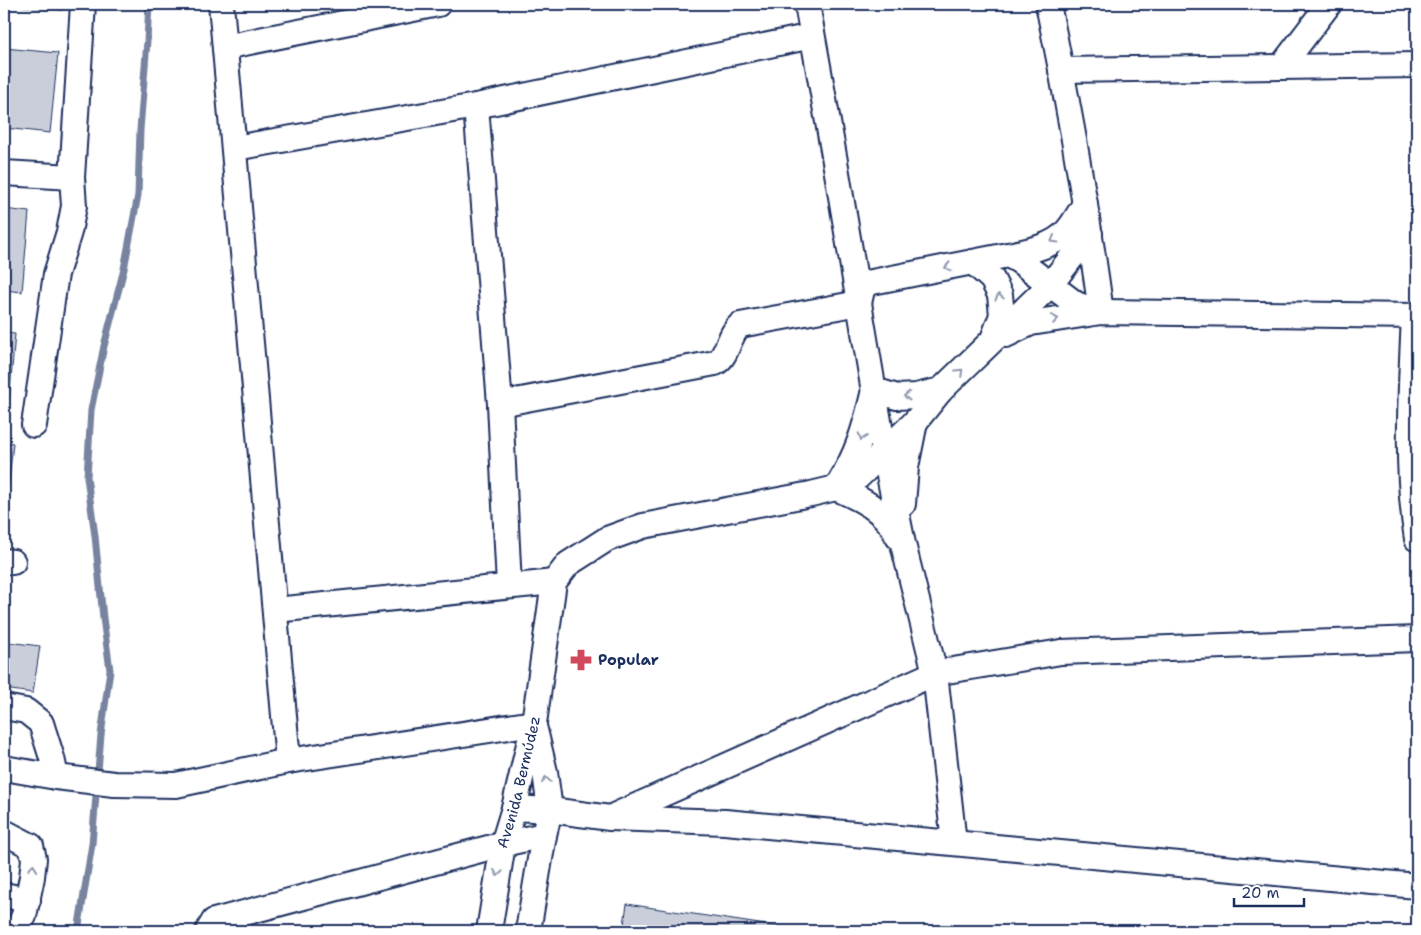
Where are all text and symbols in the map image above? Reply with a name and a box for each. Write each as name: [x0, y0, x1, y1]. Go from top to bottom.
one-way arrow: [1050, 234, 1059, 244]
one-way arrow: [943, 261, 952, 272]
one-way arrow: [994, 293, 1005, 302]
one-way arrow: [1051, 315, 1059, 325]
one-way arrow: [954, 369, 963, 378]
one-way arrow: [903, 391, 911, 402]
one-way arrow: [857, 432, 867, 441]
pharmacy icon: Popular: [568, 647, 594, 673]
place label: Popular: [598, 650, 659, 670]
street label: Avenida Bermúdez: [492, 715, 545, 851]
one-way arrow: [541, 775, 552, 783]
one-way arrow: [27, 864, 38, 872]
one-way arrow: [494, 869, 504, 877]
scale bar: [1234, 875, 1304, 907]
text: 20 m: [1241, 883, 1280, 903]

